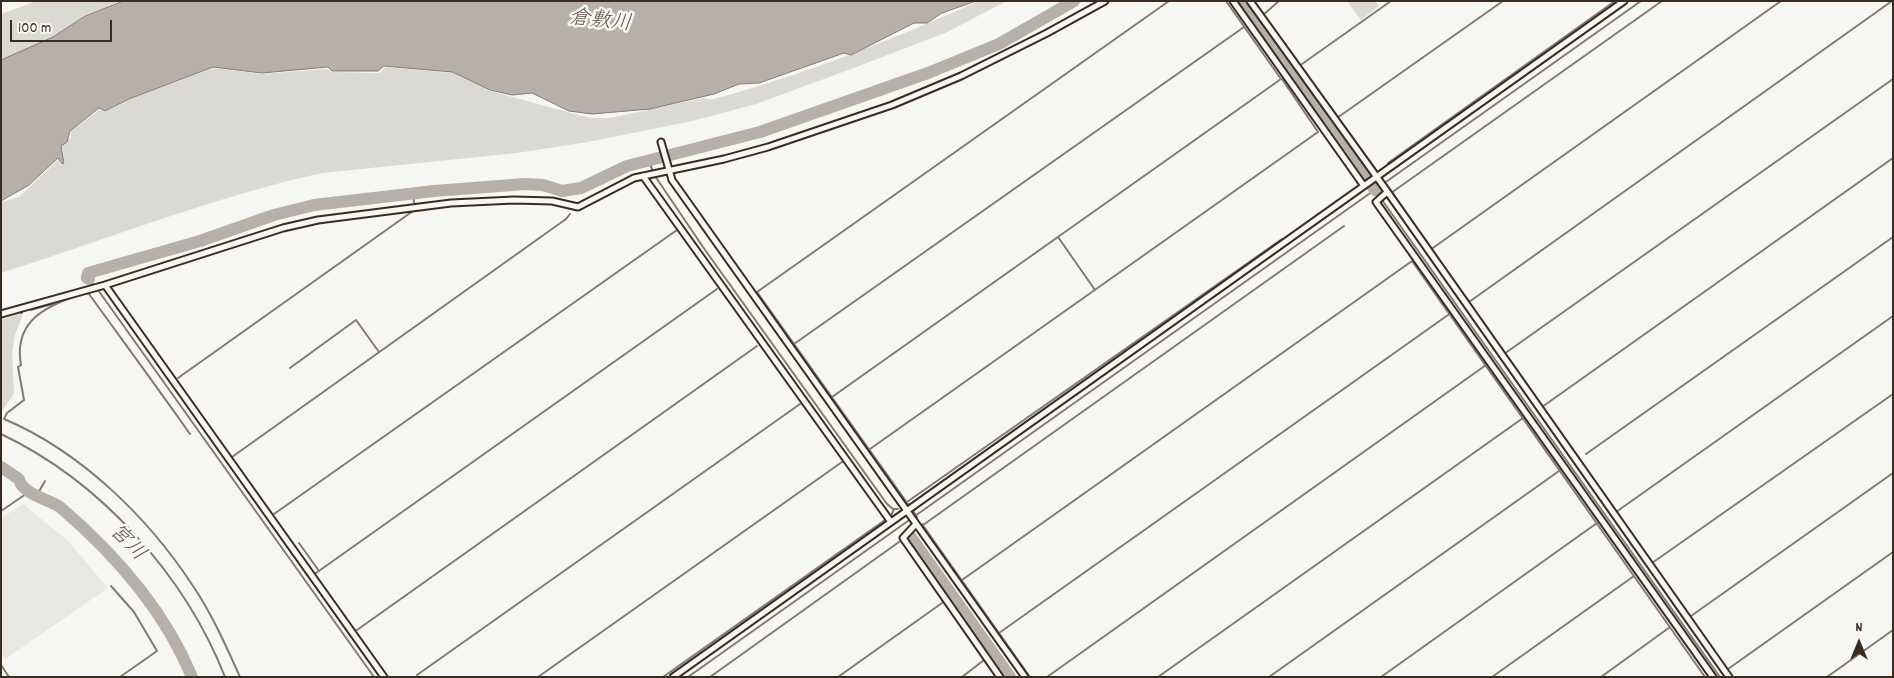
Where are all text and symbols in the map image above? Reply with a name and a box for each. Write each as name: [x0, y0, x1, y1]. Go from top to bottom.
water label: 倉敷川: [567, 7, 633, 39]
scale bar: [12, 10, 115, 42]
text: 100 m: [18, 18, 51, 40]
water label: 宮川: [102, 520, 150, 568]
north arrow: [1834, 618, 1884, 668]
text: N: [1856, 618, 1862, 638]

